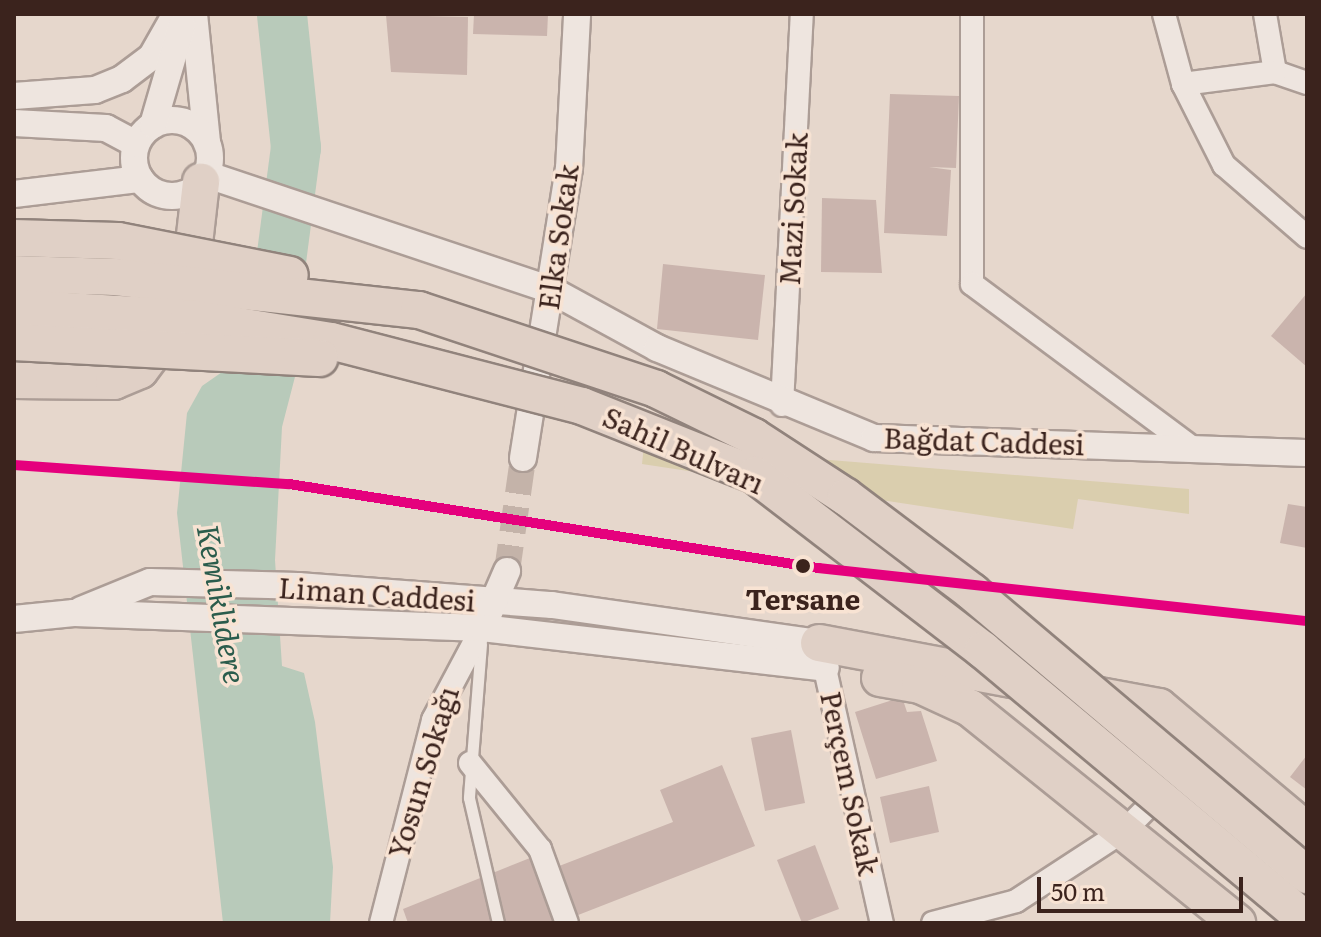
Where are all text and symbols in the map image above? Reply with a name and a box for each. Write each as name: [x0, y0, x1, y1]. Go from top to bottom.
street label: Mazi Sokak: [771, 132, 813, 286]
street label: Elka Sokak: [530, 162, 584, 312]
street label: Sahil Bulvarı: [598, 399, 770, 499]
street label: Bağdat Caddesi: [883, 420, 1085, 460]
water label: Kemiklidere: [191, 522, 255, 686]
marker: Tersane: [791, 554, 815, 578]
street label: Liman Caddesi: [277, 569, 477, 617]
place label: Tersane: [746, 581, 860, 615]
street label: Yosun Sokağı: [380, 682, 464, 862]
street label: Perçem Sokak: [815, 688, 887, 878]
scale bar: [1041, 861, 1247, 911]
text: 50 m: [1051, 873, 1105, 908]

